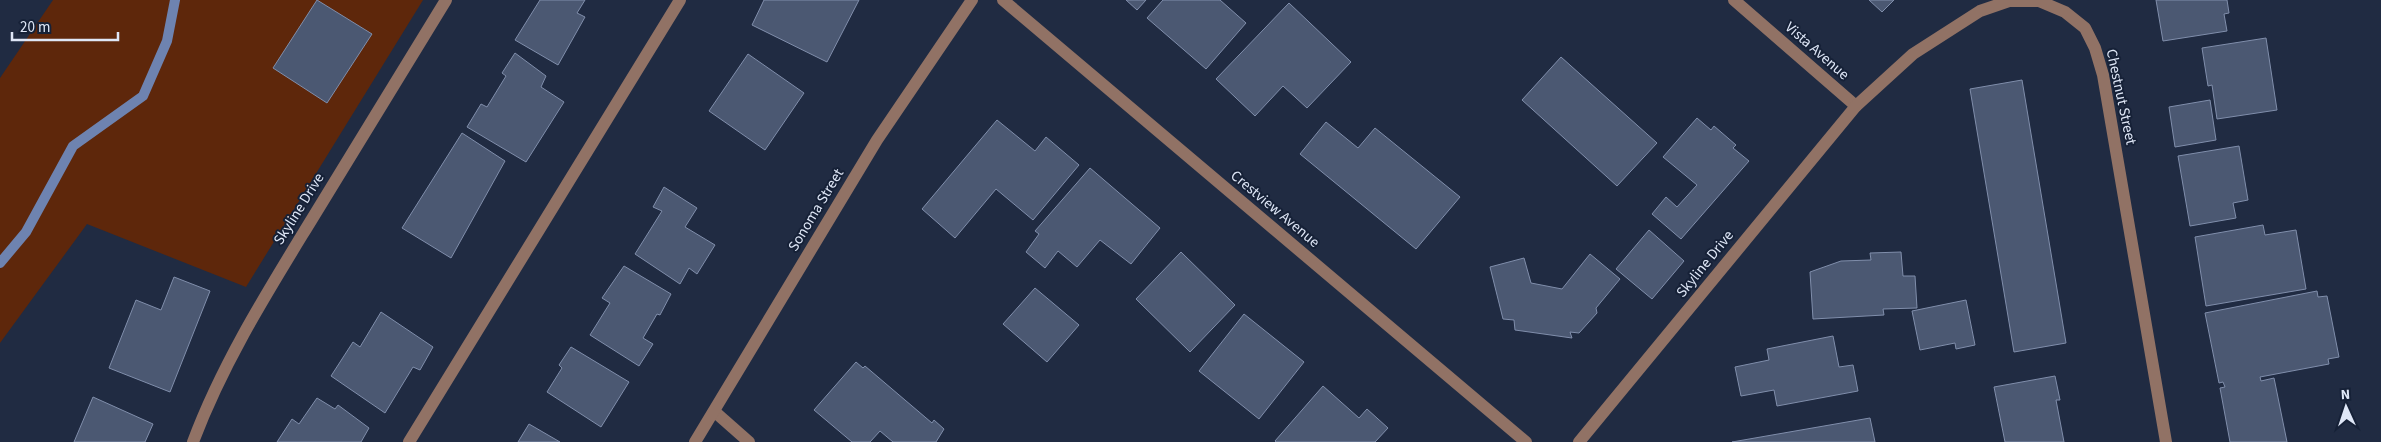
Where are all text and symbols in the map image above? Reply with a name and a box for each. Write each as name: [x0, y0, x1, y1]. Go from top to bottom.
scale bar: [12, 10, 119, 42]
text: 20 m: [20, 17, 50, 38]
street label: Vista Avenue: [1780, 17, 1854, 85]
street label: Chestnut Street: [2101, 47, 2141, 147]
street label: Sonoma Street: [783, 165, 849, 255]
street label: Crestview Avenue: [1226, 165, 1324, 253]
street label: Skyline Drive: [269, 169, 329, 249]
street label: Skyline Drive: [1671, 226, 1739, 302]
north arrow: [2321, 382, 2371, 432]
text: N: [2340, 385, 2351, 405]

